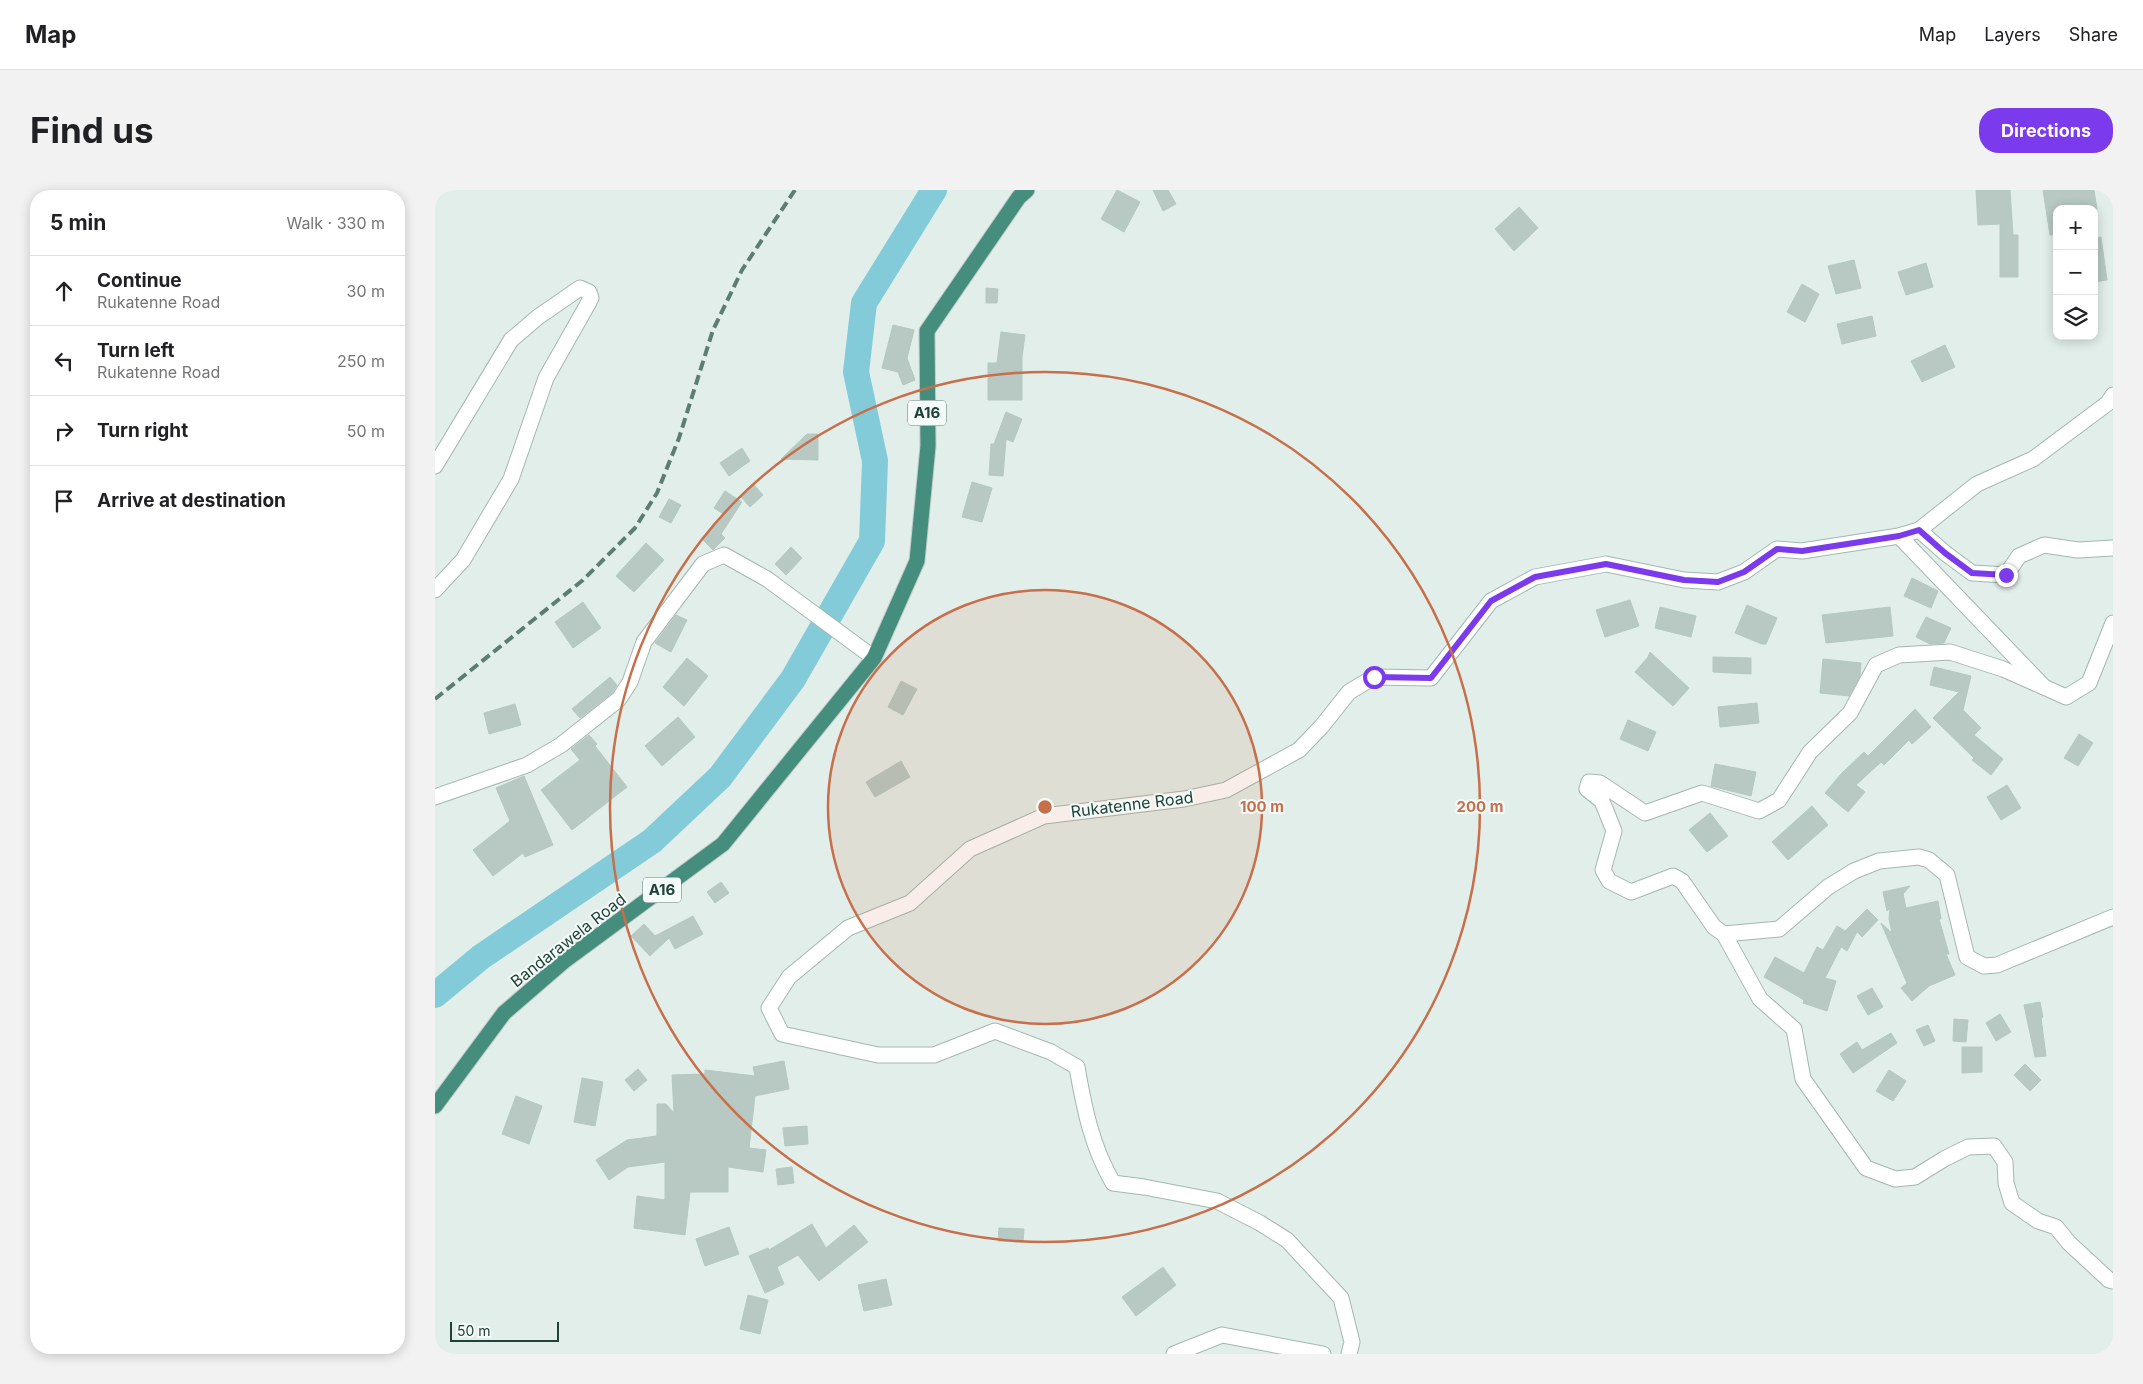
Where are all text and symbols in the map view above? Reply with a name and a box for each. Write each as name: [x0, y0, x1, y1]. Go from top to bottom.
text: Map: [25, 20, 76, 49]
text: Map: [1919, 24, 1956, 45]
text: Layers: [1984, 24, 2041, 45]
text: Share: [2069, 24, 2118, 45]
button: Directions: [1979, 108, 2113, 153]
text: Find us: [30, 109, 154, 151]
map controls: [2053, 205, 2098, 340]
button: +: [2053, 205, 2098, 250]
text: 5 min: [50, 210, 106, 235]
text: Walk · 330 m: [286, 213, 385, 233]
button: −: [2053, 250, 2098, 295]
text: Continue: [97, 269, 182, 292]
icon: ahead: [50, 277, 78, 305]
text: 30 m: [347, 281, 385, 301]
text: Rukatenne Road: [97, 292, 220, 312]
button: layers: [2053, 295, 2098, 340]
text: Turn left: [97, 339, 175, 362]
icon: left: [50, 347, 78, 375]
text: 250 m: [337, 351, 385, 371]
text: Rukatenne Road: [97, 362, 220, 382]
road number: A16: [908, 400, 946, 426]
icon: right: [50, 417, 78, 445]
text: Turn right: [97, 419, 188, 442]
text: 50 m: [347, 421, 385, 441]
icon: arrive: [50, 487, 78, 515]
text: Arrive at destination: [97, 489, 286, 512]
route end: [1995, 564, 2018, 587]
route start: [1363, 666, 1386, 689]
street label: Rukatenne Road: [1070, 787, 1194, 821]
text: 100 m: [1240, 797, 1284, 816]
text: 200 m: [1457, 797, 1503, 816]
centre of rings: [1036, 798, 1054, 816]
road number: A16: [643, 878, 681, 902]
street label: Bandarawela Road: [506, 889, 630, 991]
scale bar: [450, 1319, 559, 1342]
text: 50 m: [457, 1322, 491, 1339]

